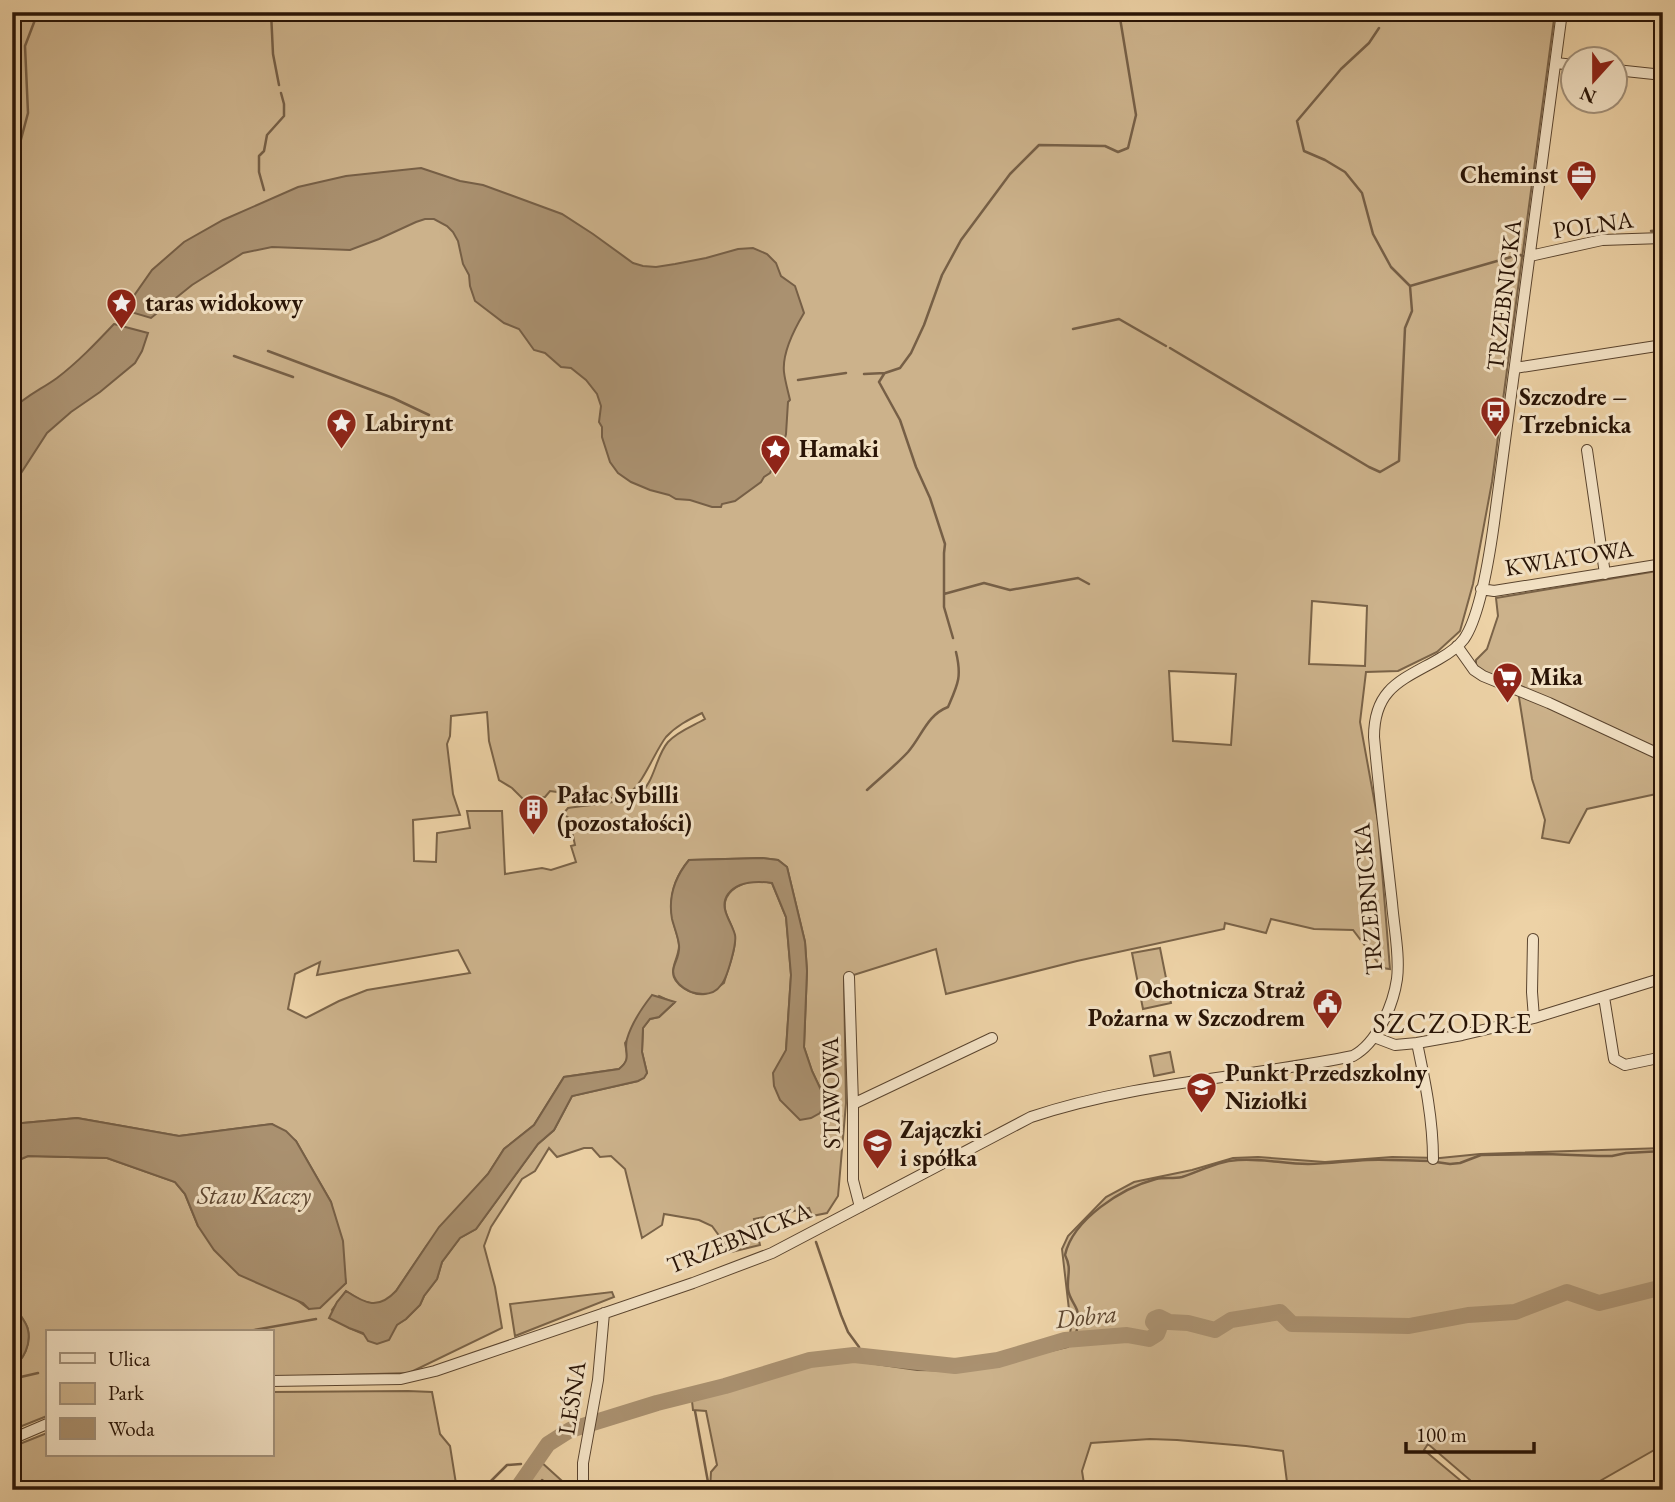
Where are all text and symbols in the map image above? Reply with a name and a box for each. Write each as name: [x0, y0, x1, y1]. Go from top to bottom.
north arrow: [1560, 46, 1630, 116]
text: N: [1576, 81, 1600, 110]
office icon: Cheminst: [1564, 158, 1598, 202]
place label: Cheminst: [1460, 159, 1558, 190]
street label: POLNA: [1551, 203, 1636, 246]
street label: TRZEBNICKA: [1479, 217, 1528, 372]
place icon: taras widokowy: [105, 286, 139, 330]
place label: taras widokowy: [145, 287, 303, 319]
place label: Szczodre – Trzebnicka: [1519, 381, 1632, 440]
bus stop icon: Szczodre – Trzebnicka: [1479, 394, 1513, 438]
place icon: Labirynt: [325, 406, 359, 450]
place label: Labirynt: [365, 407, 453, 439]
place icon: Hamaki: [759, 432, 793, 476]
place label: Hamaki: [799, 433, 879, 464]
street label: KWIATOWA: [1503, 532, 1636, 583]
supermarket icon: Mika: [1490, 660, 1524, 704]
place label: Mika: [1530, 661, 1583, 692]
place label: Pałac Sybilli (pozostałości): [557, 779, 692, 838]
building icon: Pałac Sybilli (pozostałości): [517, 792, 551, 836]
street label: TRZEBNICKA: [1345, 821, 1390, 976]
place label: Ochotnicza Straż Pożarna w Szczodrem: [1088, 974, 1306, 1033]
public building icon: Ochotnicza Straż Pożarna w Szczodrem: [1311, 987, 1345, 1031]
district label: SZCZODRE: [1373, 1005, 1533, 1041]
street label: STAWOWA: [814, 1036, 847, 1150]
place label: Punkt Przedszkolny Niziołki: [1225, 1057, 1428, 1116]
school or university icon: Punkt Przedszkolny Niziołki: [1185, 1070, 1219, 1114]
place label: Zajączki i spółka: [900, 1114, 982, 1173]
school or university icon: Zajączki i spółka: [860, 1127, 894, 1171]
water label: Staw Kaczy: [196, 1178, 312, 1212]
street label: TRZEBNICKA: [662, 1194, 816, 1280]
water label: Dobra: [1052, 1296, 1119, 1336]
legend: [46, 1330, 273, 1456]
text: Ulica: [108, 1345, 151, 1372]
street label: LEŚNA: [550, 1358, 593, 1437]
text: Park: [108, 1379, 145, 1406]
scale bar: [1406, 1411, 1533, 1455]
text: Woda: [108, 1415, 155, 1442]
text: 100 m: [1416, 1421, 1467, 1448]

